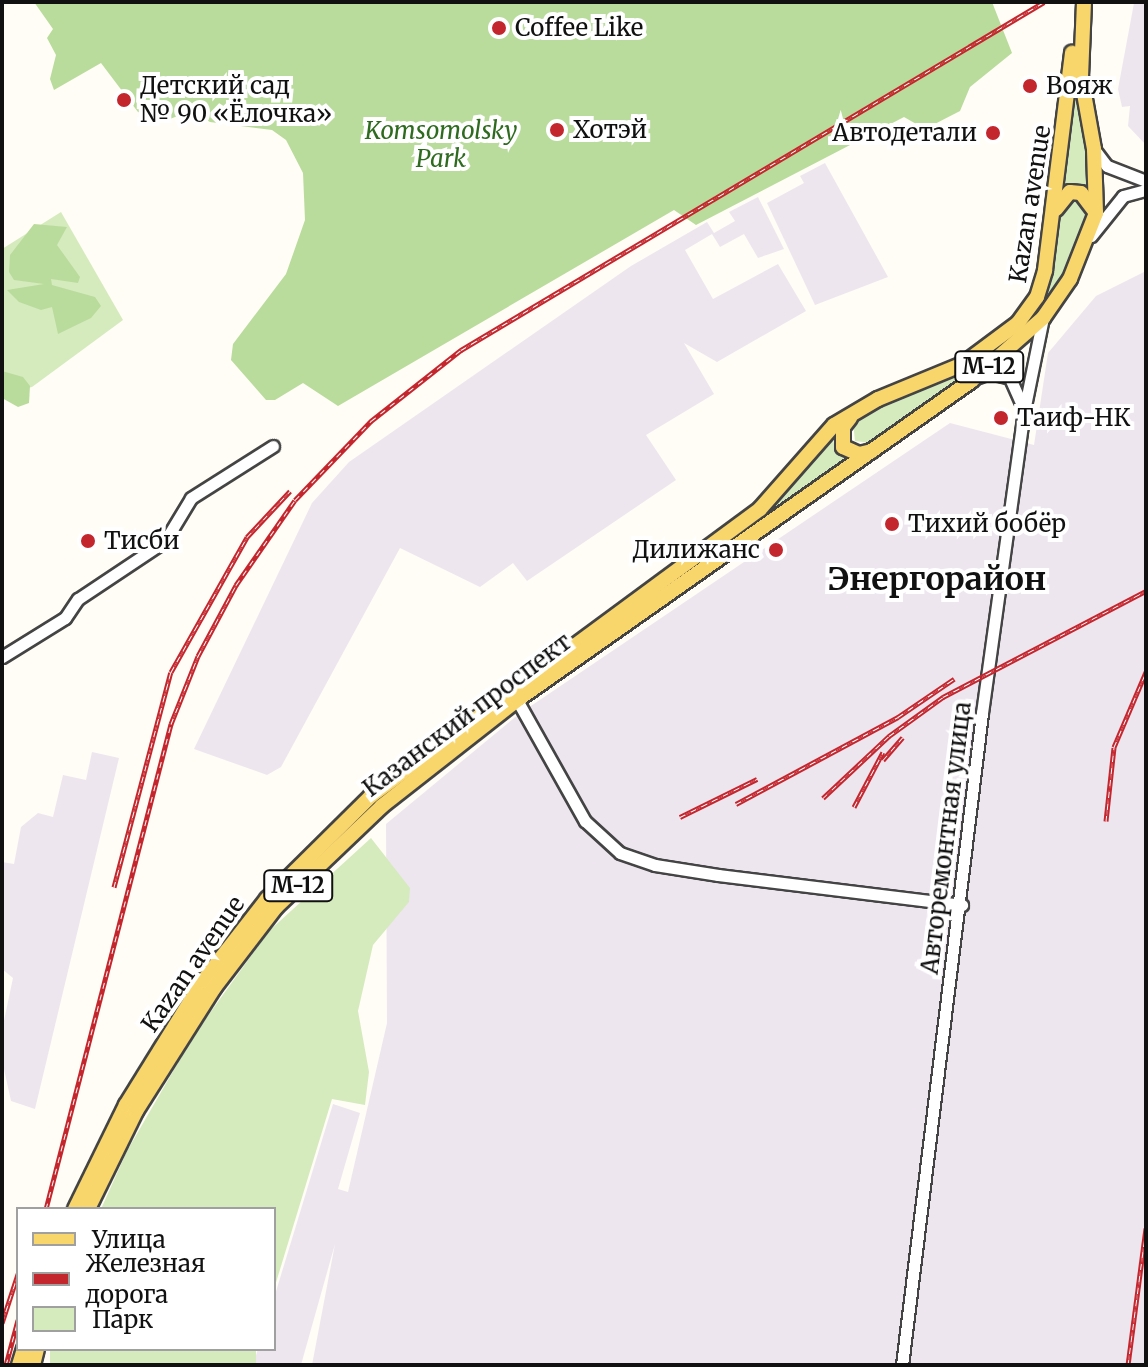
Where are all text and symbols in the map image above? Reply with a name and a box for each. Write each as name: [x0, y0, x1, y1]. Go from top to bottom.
place label: Coffee Like: [515, 14, 643, 42]
marker: Coffee Like: [490, 19, 508, 37]
place label: Детский сад № 90 «Ёлочка»: [140, 72, 332, 128]
place label: Вояж: [1046, 72, 1113, 100]
marker: Вояж: [1021, 77, 1039, 95]
marker: Детский сад № 90 «Ёлочка»: [115, 91, 133, 109]
place label: Хотэй: [573, 116, 647, 144]
park label: Komsomolsky Park: [365, 117, 517, 173]
place label: Автодетали: [832, 119, 977, 147]
marker: Хотэй: [548, 121, 566, 139]
street label: Kazan avenue: [1003, 123, 1057, 285]
marker: Автодетали: [984, 124, 1002, 142]
road number: М-12: [953, 349, 1025, 385]
place label: Таиф-НК: [1017, 404, 1131, 432]
marker: Таиф-НК: [992, 409, 1010, 427]
place label: Тихий бобёр: [908, 510, 1066, 538]
marker: Тихий бобёр: [883, 515, 901, 533]
place label: Тисби: [104, 527, 179, 555]
marker: Тисби: [79, 532, 97, 550]
place label: Дилижанс: [632, 536, 760, 564]
marker: Дилижанс: [767, 541, 785, 559]
district label: Энергорайон: [828, 560, 1046, 598]
street label: Казанский проспект: [357, 627, 577, 803]
street label: Авторемонтная улица: [915, 700, 977, 976]
road number: М-12: [262, 868, 334, 904]
street label: Kazan avenue: [135, 890, 251, 1038]
legend: [16, 1207, 276, 1351]
text: Улица: [92, 1224, 166, 1255]
text: Железная дорога: [86, 1248, 205, 1310]
text: Парк: [92, 1304, 153, 1335]

